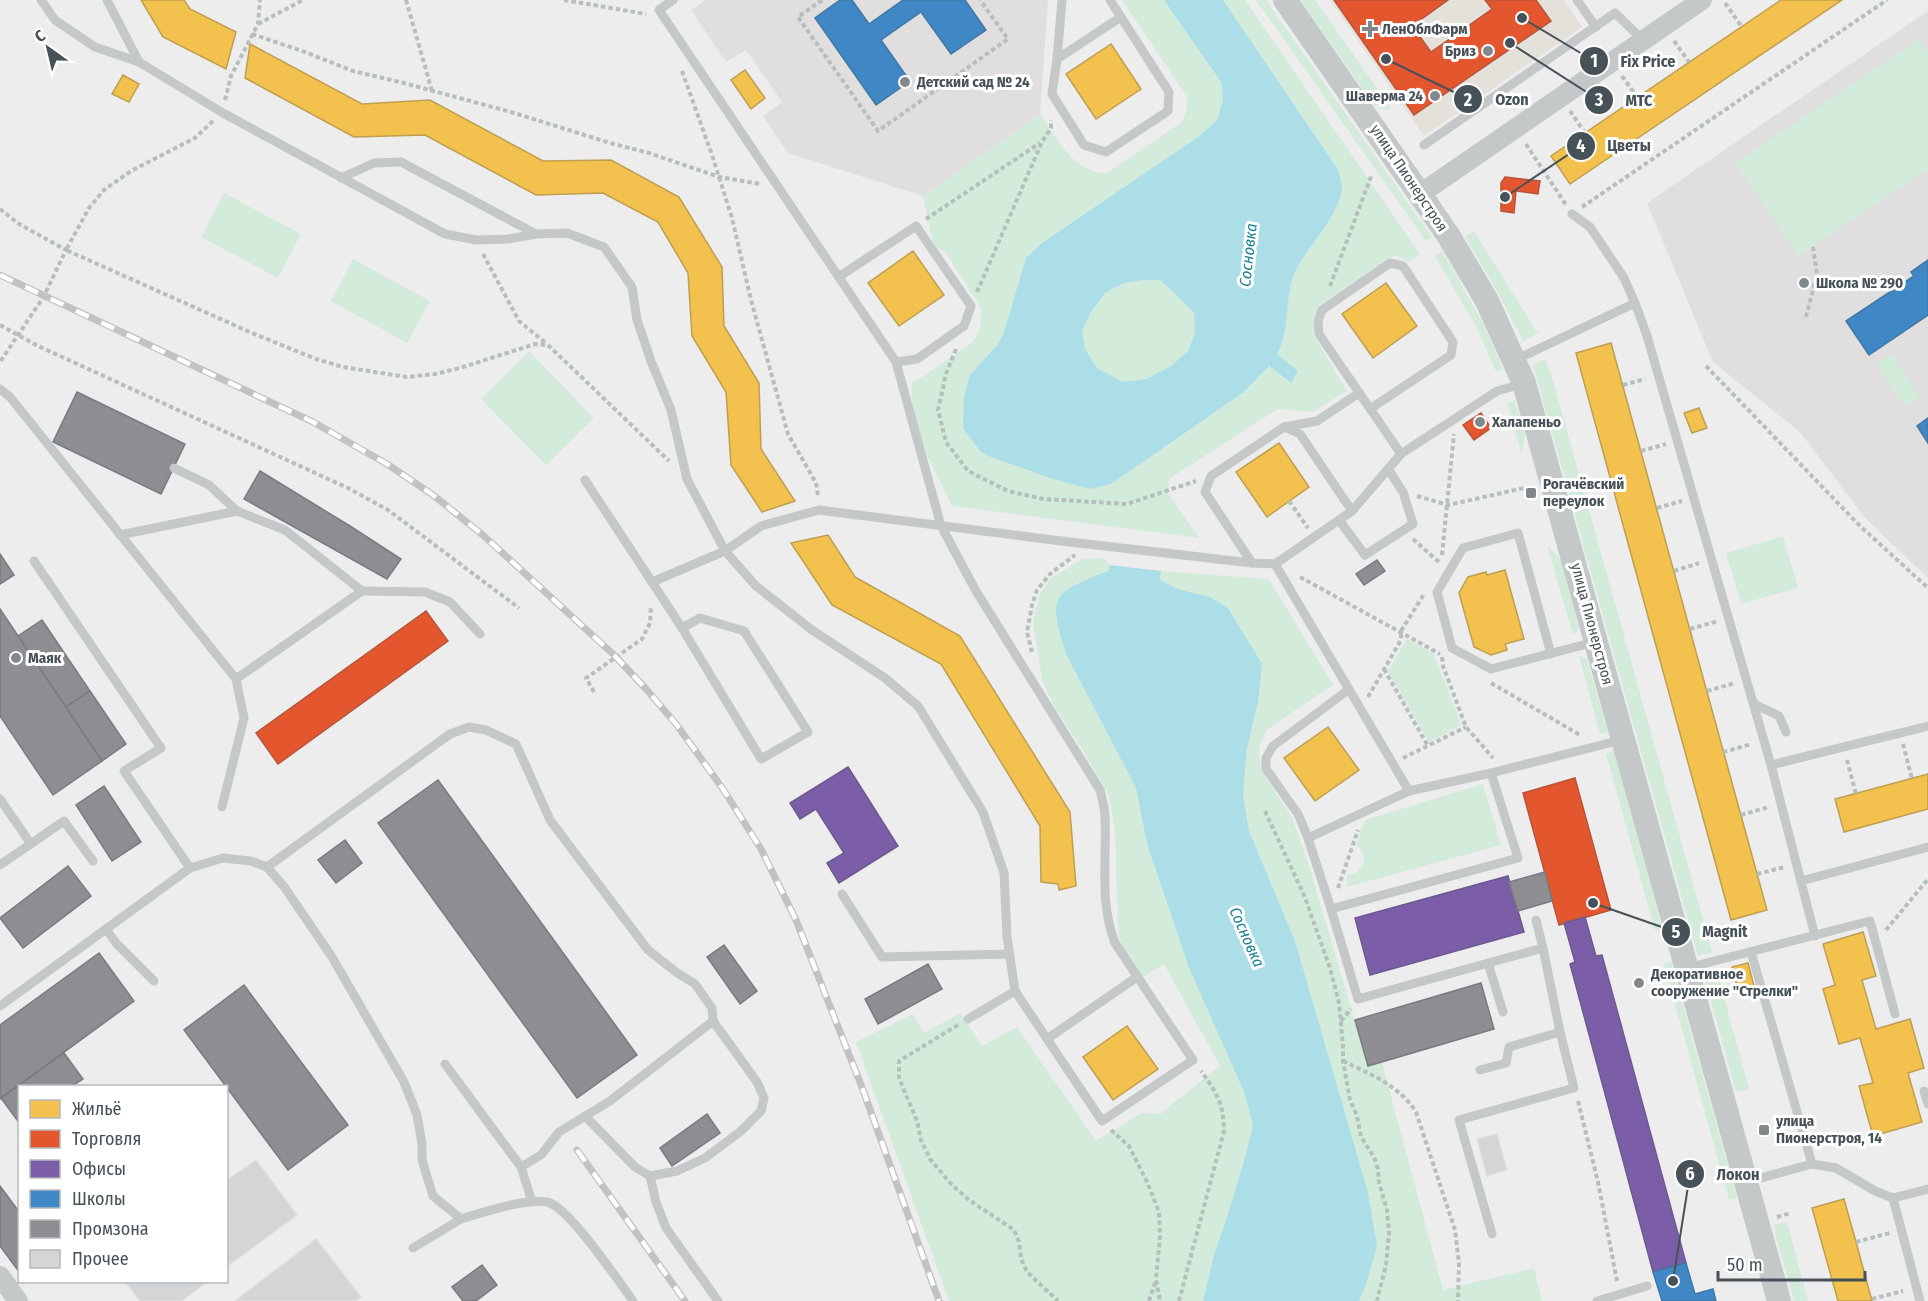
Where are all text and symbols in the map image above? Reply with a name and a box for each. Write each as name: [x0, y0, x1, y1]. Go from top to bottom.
north arrow: [18, 18, 78, 78]
place label: ЛенОблФарм: [1382, 20, 1468, 38]
marker: ЛенОблФарм: [1363, 22, 1377, 36]
text: С: [31, 25, 49, 46]
place label: Бриз: [1445, 42, 1476, 60]
marker: Бриз: [1481, 44, 1495, 58]
callout: Fix Price: [1579, 44, 1688, 78]
text: 1: [1590, 50, 1598, 72]
text: Fix Price: [1621, 52, 1675, 71]
place label: Детский сад № 24: [916, 73, 1030, 91]
marker: Детский сад № 24: [898, 75, 912, 89]
callout: Ozon: [1453, 82, 1541, 116]
callout: МТС: [1584, 83, 1665, 117]
place label: Шаверма 24: [1346, 87, 1423, 105]
marker: Шаверма 24: [1428, 89, 1442, 103]
text: 2: [1463, 89, 1472, 111]
text: 3: [1594, 89, 1604, 111]
text: Ozon: [1495, 90, 1529, 109]
text: МТС: [1626, 91, 1653, 110]
street label: улица Пионерстроя: [1367, 121, 1451, 235]
callout: Цветы: [1566, 129, 1663, 163]
text: 4: [1576, 135, 1586, 157]
text: Цветы: [1607, 136, 1651, 155]
water label: Сосновка: [1235, 222, 1261, 288]
place label: Школа № 290: [1816, 274, 1903, 292]
marker: Школа № 290: [1797, 276, 1811, 290]
place label: Халапеньо: [1491, 413, 1561, 431]
marker: Халапеньо: [1473, 415, 1487, 429]
place label: Рогачёвский переулок: [1543, 475, 1624, 510]
marker: Рогачёвский переулок: [1524, 486, 1538, 500]
street label: улица Пионерстроя: [1567, 561, 1617, 687]
place label: Маяк: [28, 649, 62, 667]
marker: Маяк: [9, 651, 23, 665]
water label: Сосновка: [1225, 904, 1269, 970]
callout: Magnit: [1661, 915, 1760, 949]
text: 5: [1672, 921, 1681, 943]
text: Magnit: [1702, 922, 1748, 941]
place label: Декоративное сооружение "Стрелки": [1650, 965, 1798, 1000]
marker: Декоративное сооружение "Стрелки": [1632, 976, 1646, 990]
legend: [18, 1085, 228, 1283]
text: Жильё: [72, 1098, 122, 1120]
place label: улица Пионерстроя, 14: [1775, 1112, 1882, 1147]
marker: улица Пионерстроя, 14: [1757, 1123, 1771, 1137]
text: Торговля: [72, 1128, 141, 1150]
callout: Локон: [1675, 1157, 1771, 1191]
text: Офисы: [72, 1158, 126, 1180]
text: 6: [1685, 1163, 1695, 1185]
text: Локон: [1717, 1165, 1759, 1184]
text: Школы: [72, 1188, 126, 1210]
text: Промзона: [72, 1218, 149, 1240]
scale bar: [1718, 1244, 1865, 1282]
text: Прочее: [72, 1248, 129, 1270]
text: 50 m: [1727, 1254, 1763, 1276]

